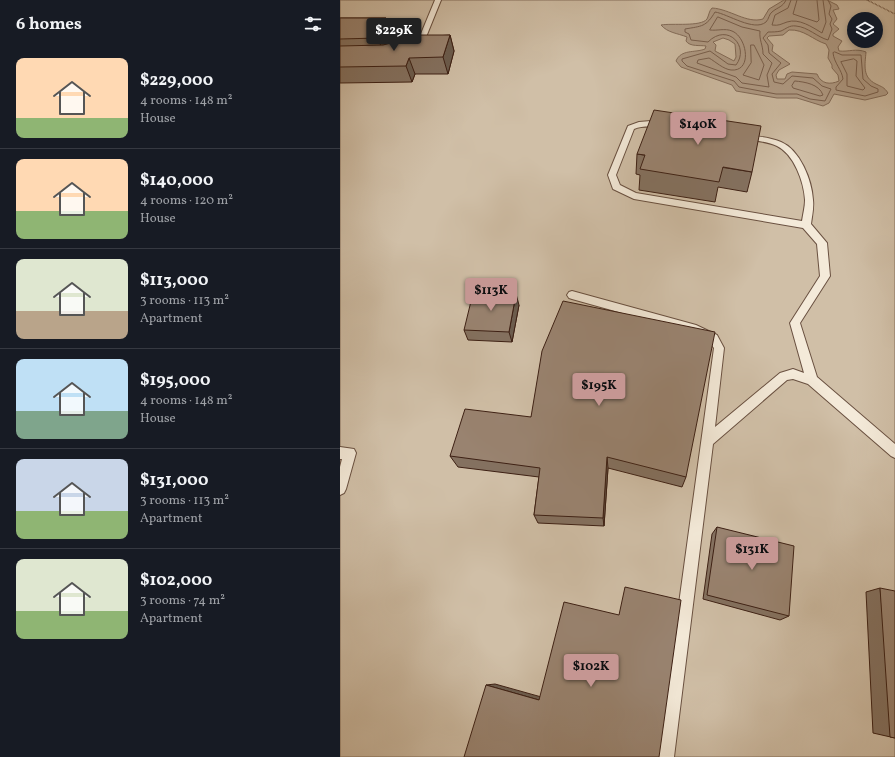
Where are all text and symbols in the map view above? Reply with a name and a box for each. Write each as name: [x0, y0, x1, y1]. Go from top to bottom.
map controls: [847, 12, 883, 48]
button: layers: [847, 12, 883, 48]
text: 6 homes: [16, 13, 82, 36]
icon: filters: [302, 13, 324, 35]
pin: $229K: [366, 18, 422, 52]
text: $229K: [375, 22, 413, 40]
text: $229,000: [140, 69, 213, 92]
icon: home: [48, 74, 96, 122]
text: 4 rooms · 148 m²: [140, 92, 233, 110]
text: House: [140, 110, 176, 128]
pin: $140K: [670, 112, 726, 146]
text: $140K: [679, 116, 717, 134]
text: $140,000: [140, 169, 213, 192]
icon: home: [48, 175, 96, 223]
text: 4 rooms · 120 m²: [140, 192, 233, 210]
text: House: [140, 210, 176, 228]
text: $113,000: [140, 269, 208, 292]
icon: home: [48, 275, 96, 323]
pin: $113K: [463, 278, 519, 312]
text: $113K: [474, 282, 508, 300]
text: 3 rooms · 113 m²: [140, 292, 229, 310]
text: Apartment: [140, 310, 203, 328]
text: $195,000: [140, 369, 210, 392]
pin: $195K: [571, 373, 627, 407]
icon: home: [48, 375, 96, 423]
text: $195K: [581, 377, 617, 395]
text: 4 rooms · 148 m²: [140, 392, 233, 410]
text: House: [140, 410, 176, 428]
text: $131,000: [140, 469, 208, 492]
icon: home: [48, 475, 96, 523]
text: 3 rooms · 113 m²: [140, 492, 229, 510]
text: Apartment: [140, 510, 203, 528]
pin: $131K: [724, 537, 780, 571]
text: $131K: [735, 541, 769, 559]
text: $102,000: [140, 569, 212, 592]
icon: home: [48, 575, 96, 623]
text: 3 rooms · 74 m²: [140, 592, 225, 610]
text: Apartment: [140, 610, 203, 628]
pin: $102K: [563, 654, 619, 688]
text: $102K: [573, 658, 609, 676]

